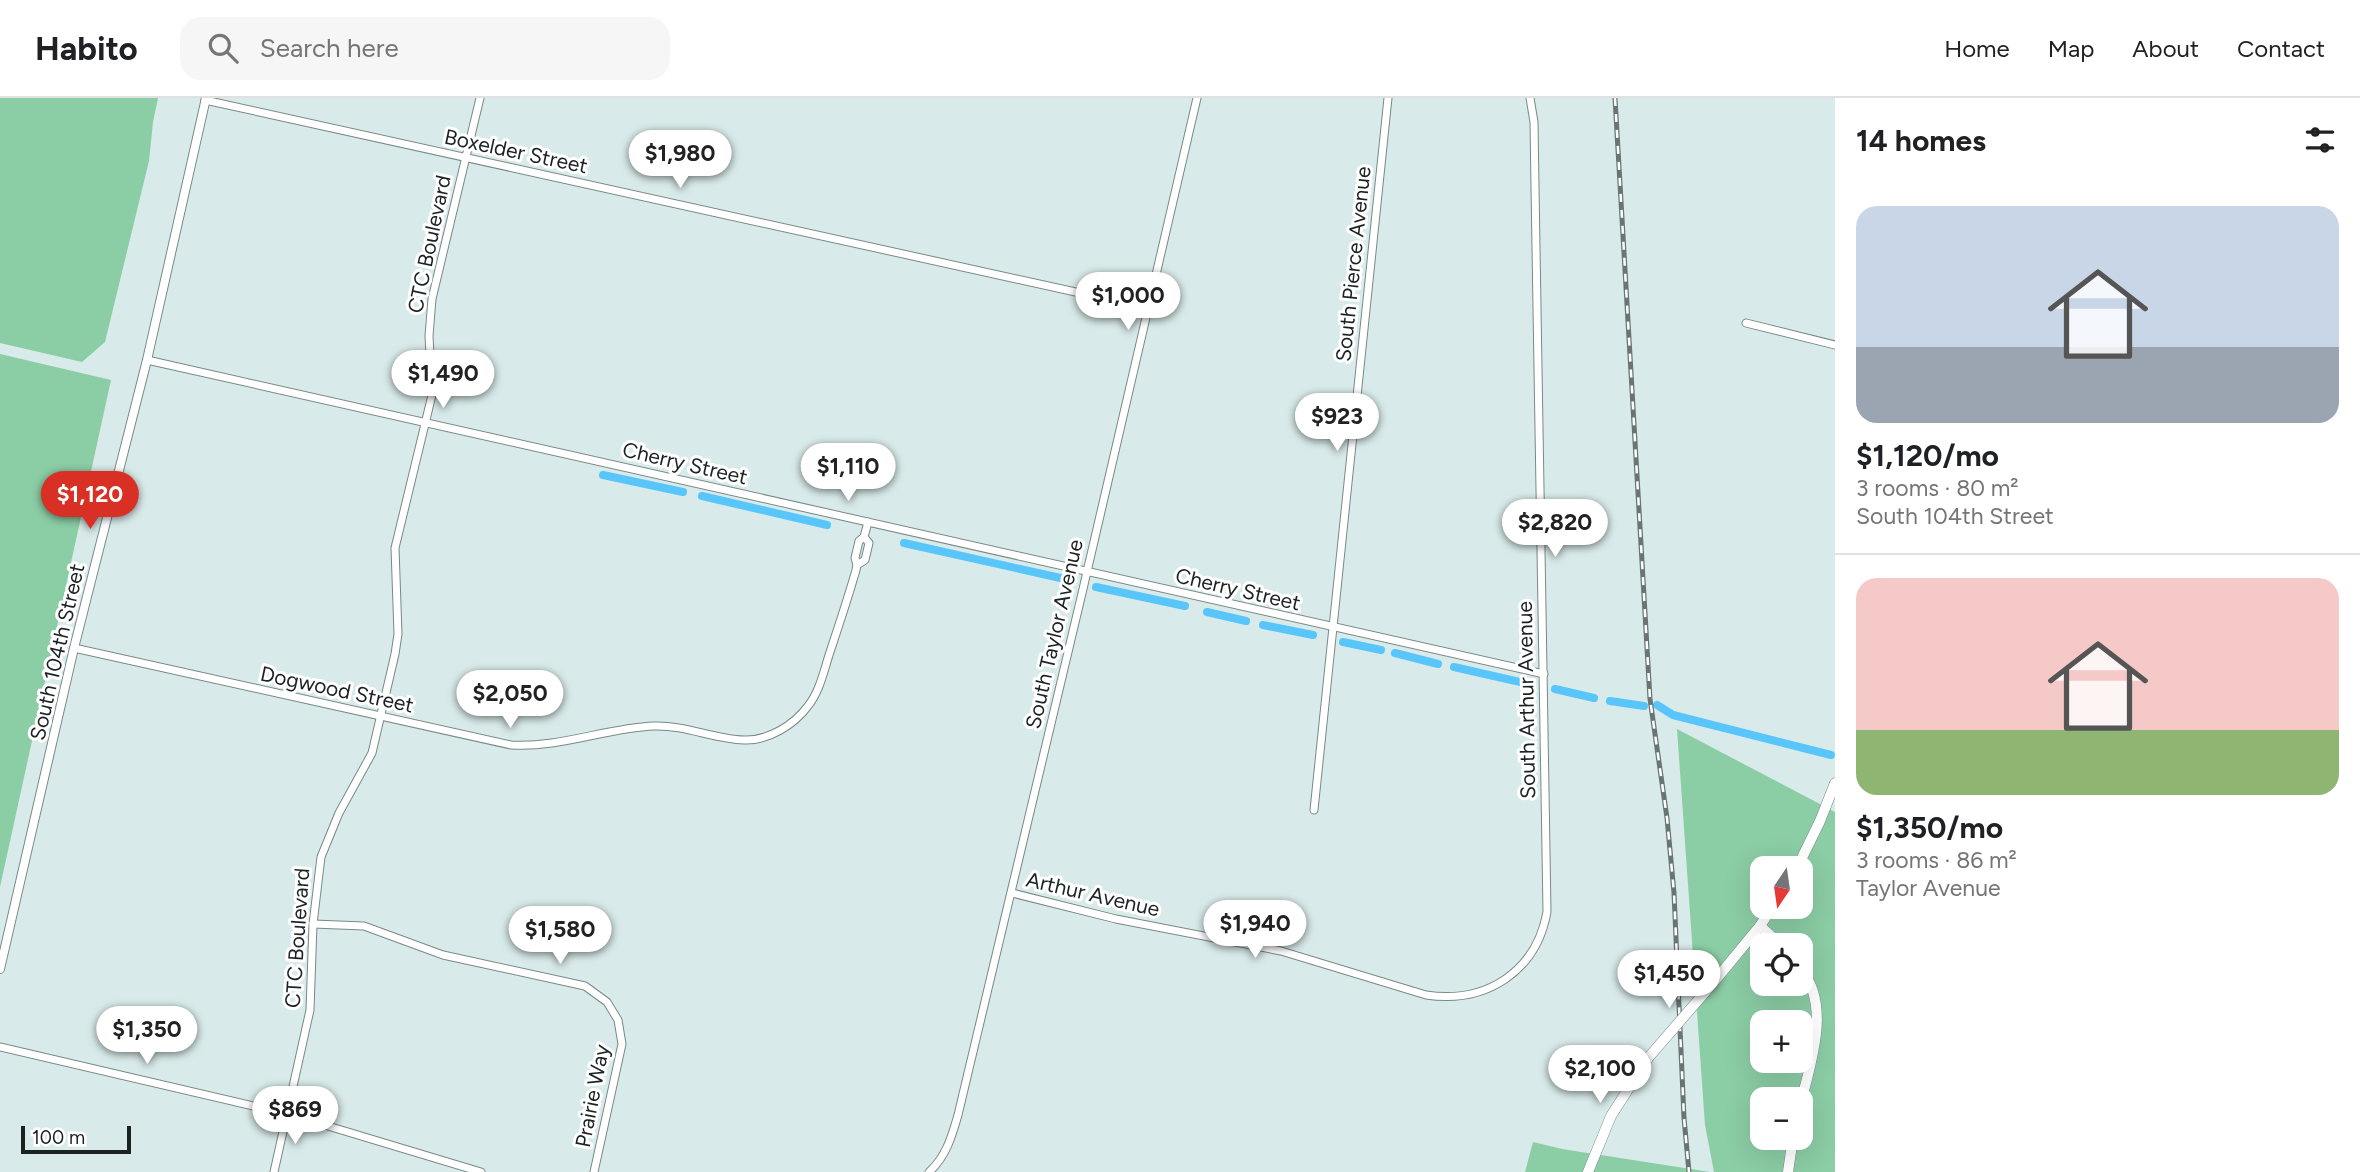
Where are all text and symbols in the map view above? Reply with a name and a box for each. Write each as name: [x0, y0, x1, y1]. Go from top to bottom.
search box: [180, 17, 670, 80]
text: Habito: [35, 29, 138, 68]
icon: search: [204, 29, 242, 67]
text: Search here: [260, 32, 399, 64]
text: Home: [1944, 34, 2010, 63]
text: Map: [2048, 34, 2094, 63]
text: About: [2132, 34, 2199, 63]
text: Contact: [2237, 34, 2325, 63]
icon: filters: [2301, 121, 2339, 159]
text: 14 homes: [1856, 122, 1986, 159]
street label: Boxelder Street: [442, 124, 590, 178]
pin: $1,980: [623, 130, 737, 190]
text: $1,980: [645, 139, 715, 167]
street label: South Pierce Avenue: [1330, 165, 1376, 363]
street label: CTC Boulevard: [402, 173, 456, 315]
icon: home: [2035, 251, 2161, 377]
pin: $1,000: [1071, 272, 1185, 332]
text: $1,000: [1091, 281, 1165, 309]
pin: $1,490: [386, 350, 500, 410]
text: $1,490: [407, 359, 479, 387]
pin: $923: [1296, 394, 1378, 453]
text: $923: [1311, 402, 1363, 430]
street label: Cherry Street: [620, 436, 750, 490]
text: $1,120/mo: [1856, 437, 1999, 474]
pin: $1,110: [791, 444, 905, 503]
text: $1,110: [817, 452, 879, 480]
pin: $1,120: [33, 472, 147, 531]
text: 3 rooms · 80 m²: [1856, 474, 2019, 502]
text: $1,120: [57, 480, 123, 508]
pin: $2,820: [1498, 500, 1612, 559]
text: South 104th Street: [1856, 502, 2054, 530]
text: $2,820: [1518, 508, 1592, 536]
street label: South Taylor Avenue: [1020, 537, 1088, 731]
street label: South 104th Street: [25, 561, 89, 743]
street label: Cherry Street: [1173, 562, 1303, 616]
street label: South Arthur Avenue: [1512, 601, 1540, 799]
icon: home: [2035, 623, 2161, 749]
street label: Dogwood Street: [258, 661, 416, 717]
pin: $2,050: [453, 670, 567, 730]
text: $2,050: [472, 679, 548, 707]
text: $1,350/mo: [1856, 809, 2003, 846]
text: 3 rooms · 86 m²: [1856, 846, 2017, 874]
north arrow: [1750, 856, 1813, 919]
map controls: [1750, 856, 1813, 1150]
street label: CTC Boulevard: [280, 867, 314, 1009]
street label: Arthur Avenue: [1024, 867, 1162, 921]
text: Taylor Avenue: [1856, 874, 2001, 902]
pin: $1,940: [1198, 900, 1312, 960]
pin: $1,580: [503, 906, 617, 966]
text: $1,940: [1219, 909, 1291, 937]
text: $1,580: [525, 915, 595, 943]
button: locate: [1750, 933, 1813, 996]
pin: $1,450: [1612, 950, 1726, 1010]
text: $1,450: [1633, 959, 1705, 987]
pin: $1,350: [90, 1006, 204, 1066]
button: +: [1750, 1010, 1813, 1073]
text: $1,350: [112, 1015, 182, 1043]
street label: Prairie Way: [570, 1042, 614, 1150]
pin: $2,100: [1543, 1046, 1657, 1105]
text: $2,100: [1564, 1054, 1636, 1082]
pin: $869: [254, 1086, 336, 1146]
button: −: [1750, 1087, 1813, 1150]
text: $869: [268, 1095, 322, 1123]
scale bar: [21, 1123, 131, 1155]
text: 100 m: [32, 1126, 85, 1149]

